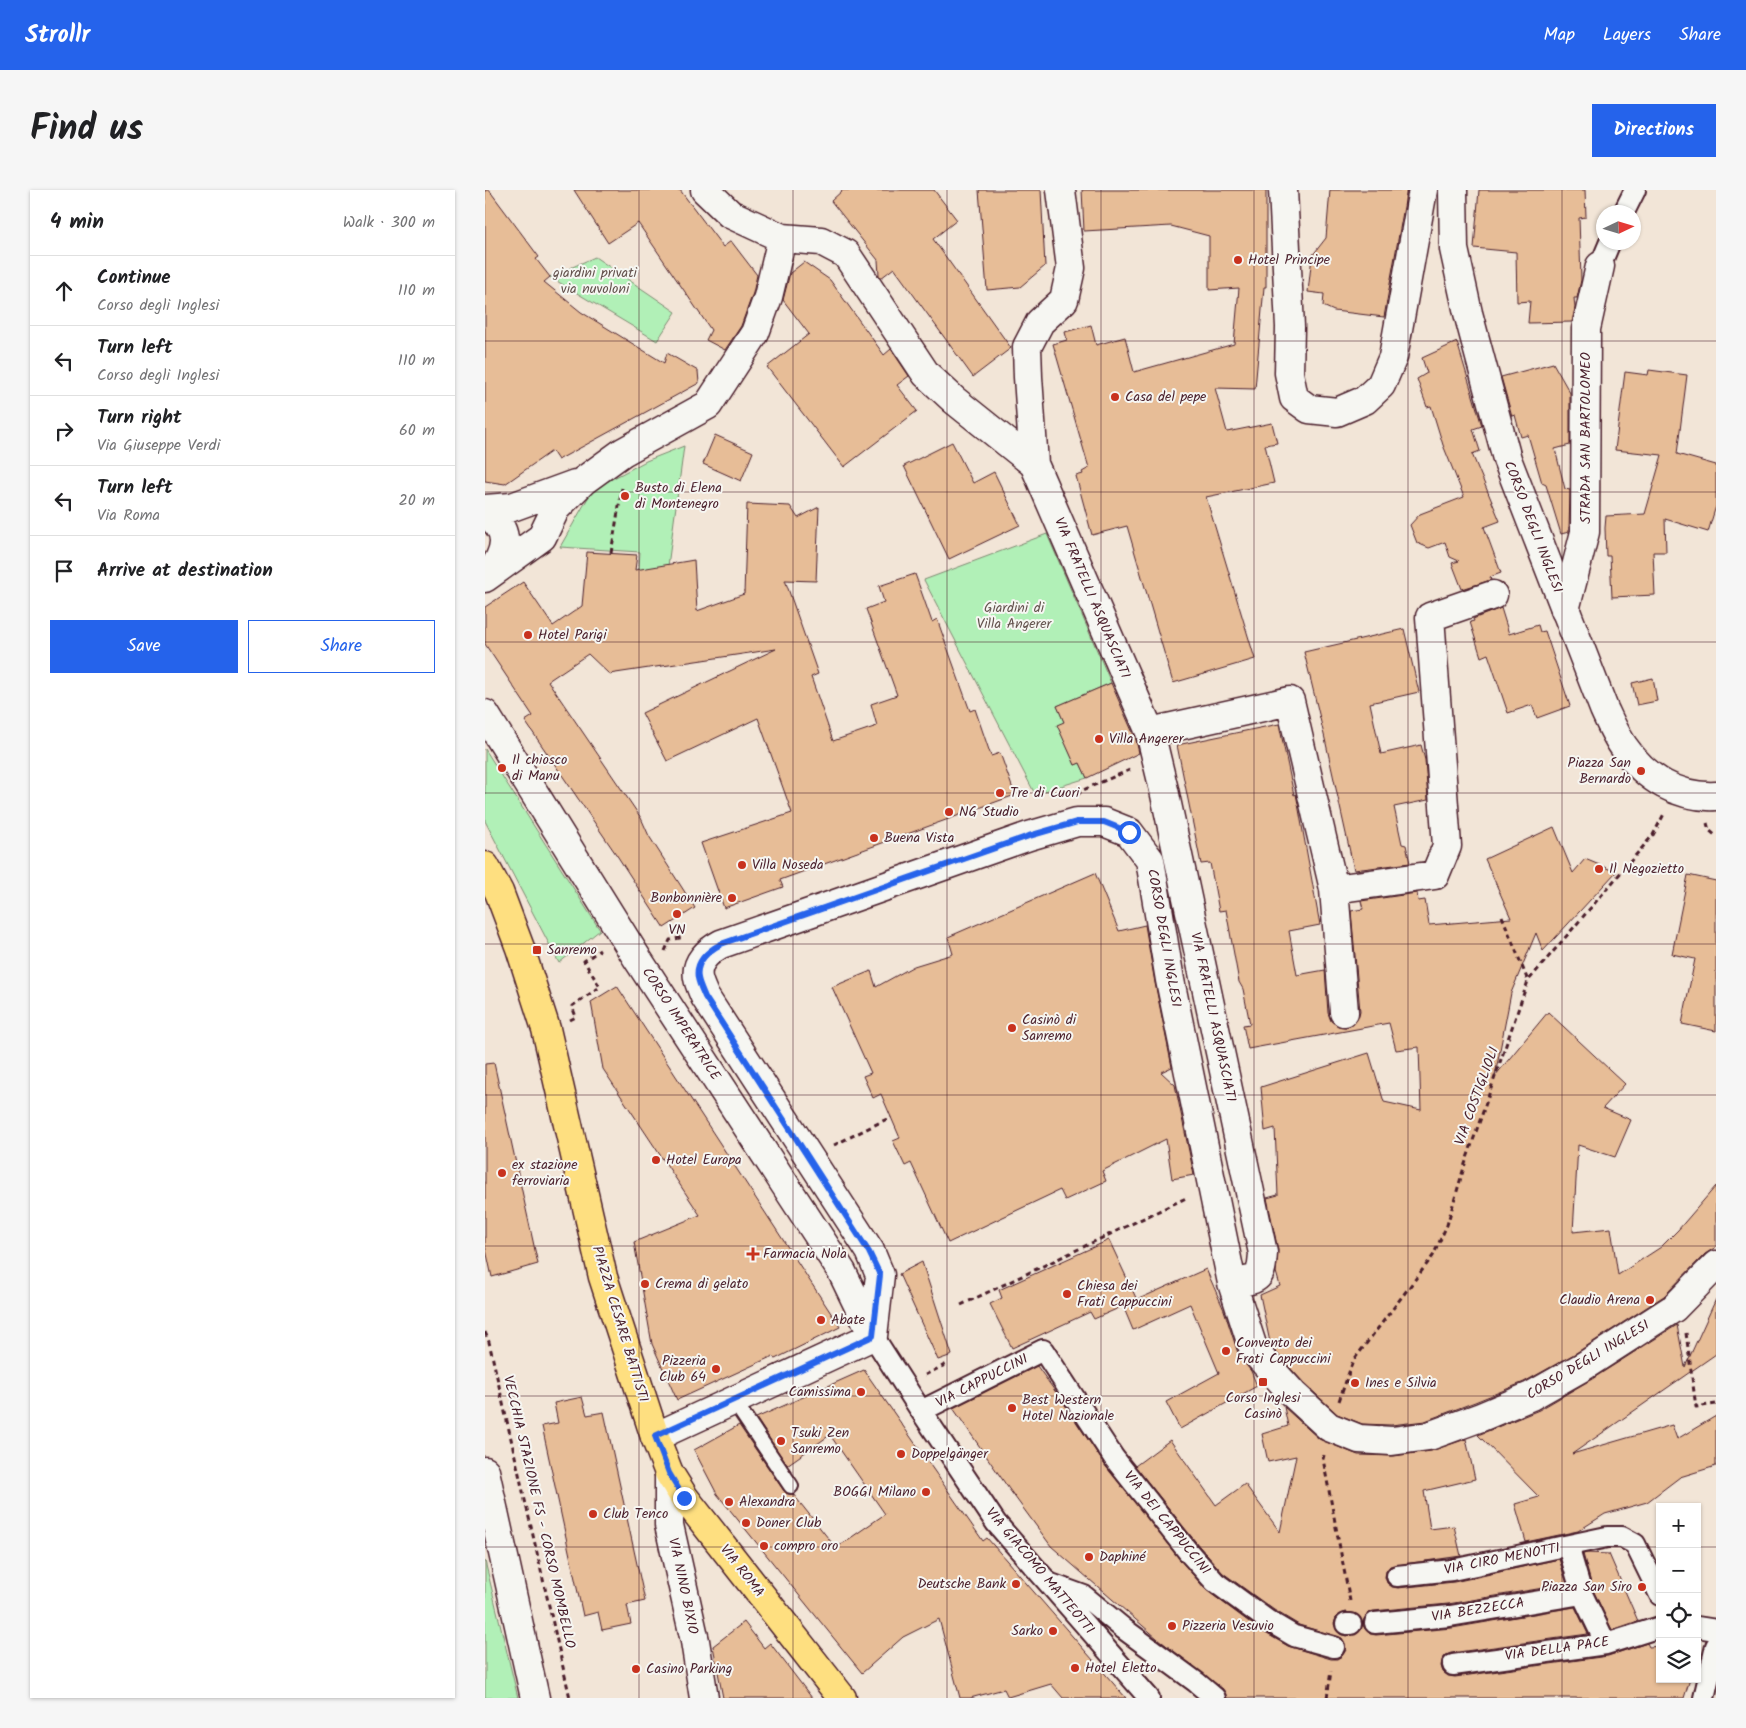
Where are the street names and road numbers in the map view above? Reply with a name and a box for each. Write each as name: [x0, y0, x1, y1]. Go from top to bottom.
street label: STRADA SAN BARTOLOMEO: [1575, 352, 1597, 524]
street label: CORSO DEGLI INGLESI: [1498, 458, 1568, 596]
street label: VIA FRATELLI ASQUASCIATI: [1048, 514, 1136, 682]
street label: CORSO DEGLI INGLESI: [1141, 867, 1187, 1009]
street label: VIA FRATELLI ASQUASCIATI: [1184, 930, 1242, 1104]
street label: CORSO IMPERATRICE: [636, 963, 726, 1086]
street label: VIA COSTIGLIOLI: [1449, 1044, 1505, 1148]
street label: PIAZZA CESARE BATTISTI: [586, 1243, 654, 1405]
street label: CORSO DEGLI INGLESI: [1522, 1314, 1654, 1406]
street label: VIA CAPPUCCINI: [932, 1348, 1032, 1414]
street label: VECCHIA STAZIONE FS - CORSO MOMBELLO: [497, 1373, 581, 1651]
street label: VIA DEI CAPPUCCINI: [1118, 1466, 1216, 1580]
street label: VIA GIACOMO MATTEOTTI: [980, 1503, 1100, 1639]
street label: VIA NINO BIXIO: [662, 1536, 704, 1637]
street label: VIA CIRO MENOTTI: [1442, 1537, 1562, 1581]
street label: VIA ROMA: [714, 1540, 770, 1602]
street label: VIA BEZZECCA: [1430, 1592, 1526, 1628]
street label: VIA DELLA PACE: [1503, 1631, 1611, 1667]

